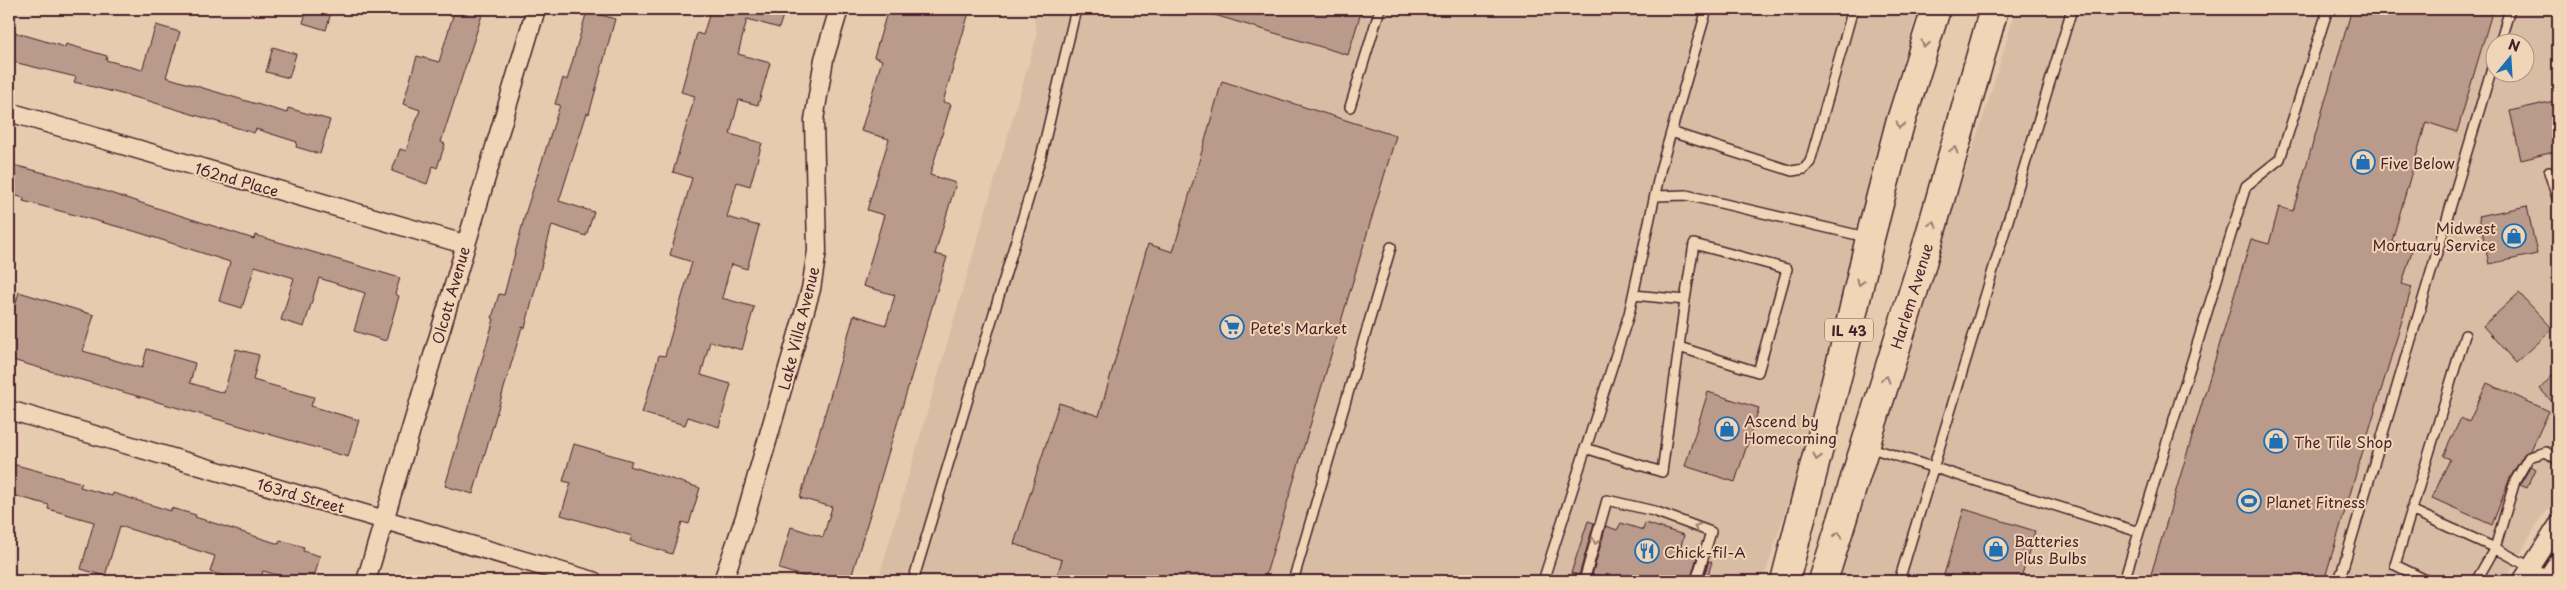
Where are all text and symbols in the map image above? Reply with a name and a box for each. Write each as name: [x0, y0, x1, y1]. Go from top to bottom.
north arrow: [2484, 32, 2534, 82]
text: N: [2506, 33, 2523, 57]
one-way arrow: [1921, 39, 1931, 47]
one-way arrow: [1896, 120, 1906, 128]
one-way arrow: [1948, 146, 1959, 154]
shop icon: Five Below: [2350, 149, 2376, 175]
place label: Five Below: [2380, 151, 2455, 174]
street label: 162nd Place: [192, 156, 282, 202]
place label: Midwest Mortuary Service: [2372, 216, 2496, 256]
one-way arrow: [1927, 220, 1938, 228]
shop icon: Midwest Mortuary Service: [2501, 223, 2527, 249]
street label: Harlem Avenue: [1884, 240, 1938, 352]
street label: Olcott Avenue: [425, 243, 475, 347]
street label: Lake Villa Avenue: [772, 264, 824, 392]
one-way arrow: [1855, 278, 1866, 287]
supermarket icon: Pete's Market: [1219, 314, 1245, 340]
place label: Pete's Market: [1250, 316, 1347, 339]
road number: IL 43: [1825, 318, 1873, 342]
one-way arrow: [1880, 376, 1890, 384]
place label: Ascend by Homecoming: [1744, 409, 1837, 449]
shop icon: Ascend by Homecoming: [1714, 416, 1740, 442]
shop icon: The Tile Shop: [2263, 428, 2289, 454]
place label: The Tile Shop: [2294, 430, 2392, 453]
one-way arrow: [1812, 452, 1822, 461]
street label: 163rd Street: [254, 471, 348, 519]
sports icon: Planet Fitness: [2236, 488, 2262, 514]
place label: Planet Fitness: [2266, 490, 2365, 513]
one-way arrow: [1693, 523, 1702, 533]
place label: Batteries Plus Bulbs: [2014, 529, 2087, 569]
one-way arrow: [1832, 531, 1842, 539]
one-way arrow: [1591, 536, 1601, 544]
shop icon: Batteries Plus Bulbs: [1983, 536, 2009, 562]
restaurant icon: Chick-fil-A: [1634, 538, 1660, 564]
place label: Chick-fil-A: [1664, 540, 1746, 563]

